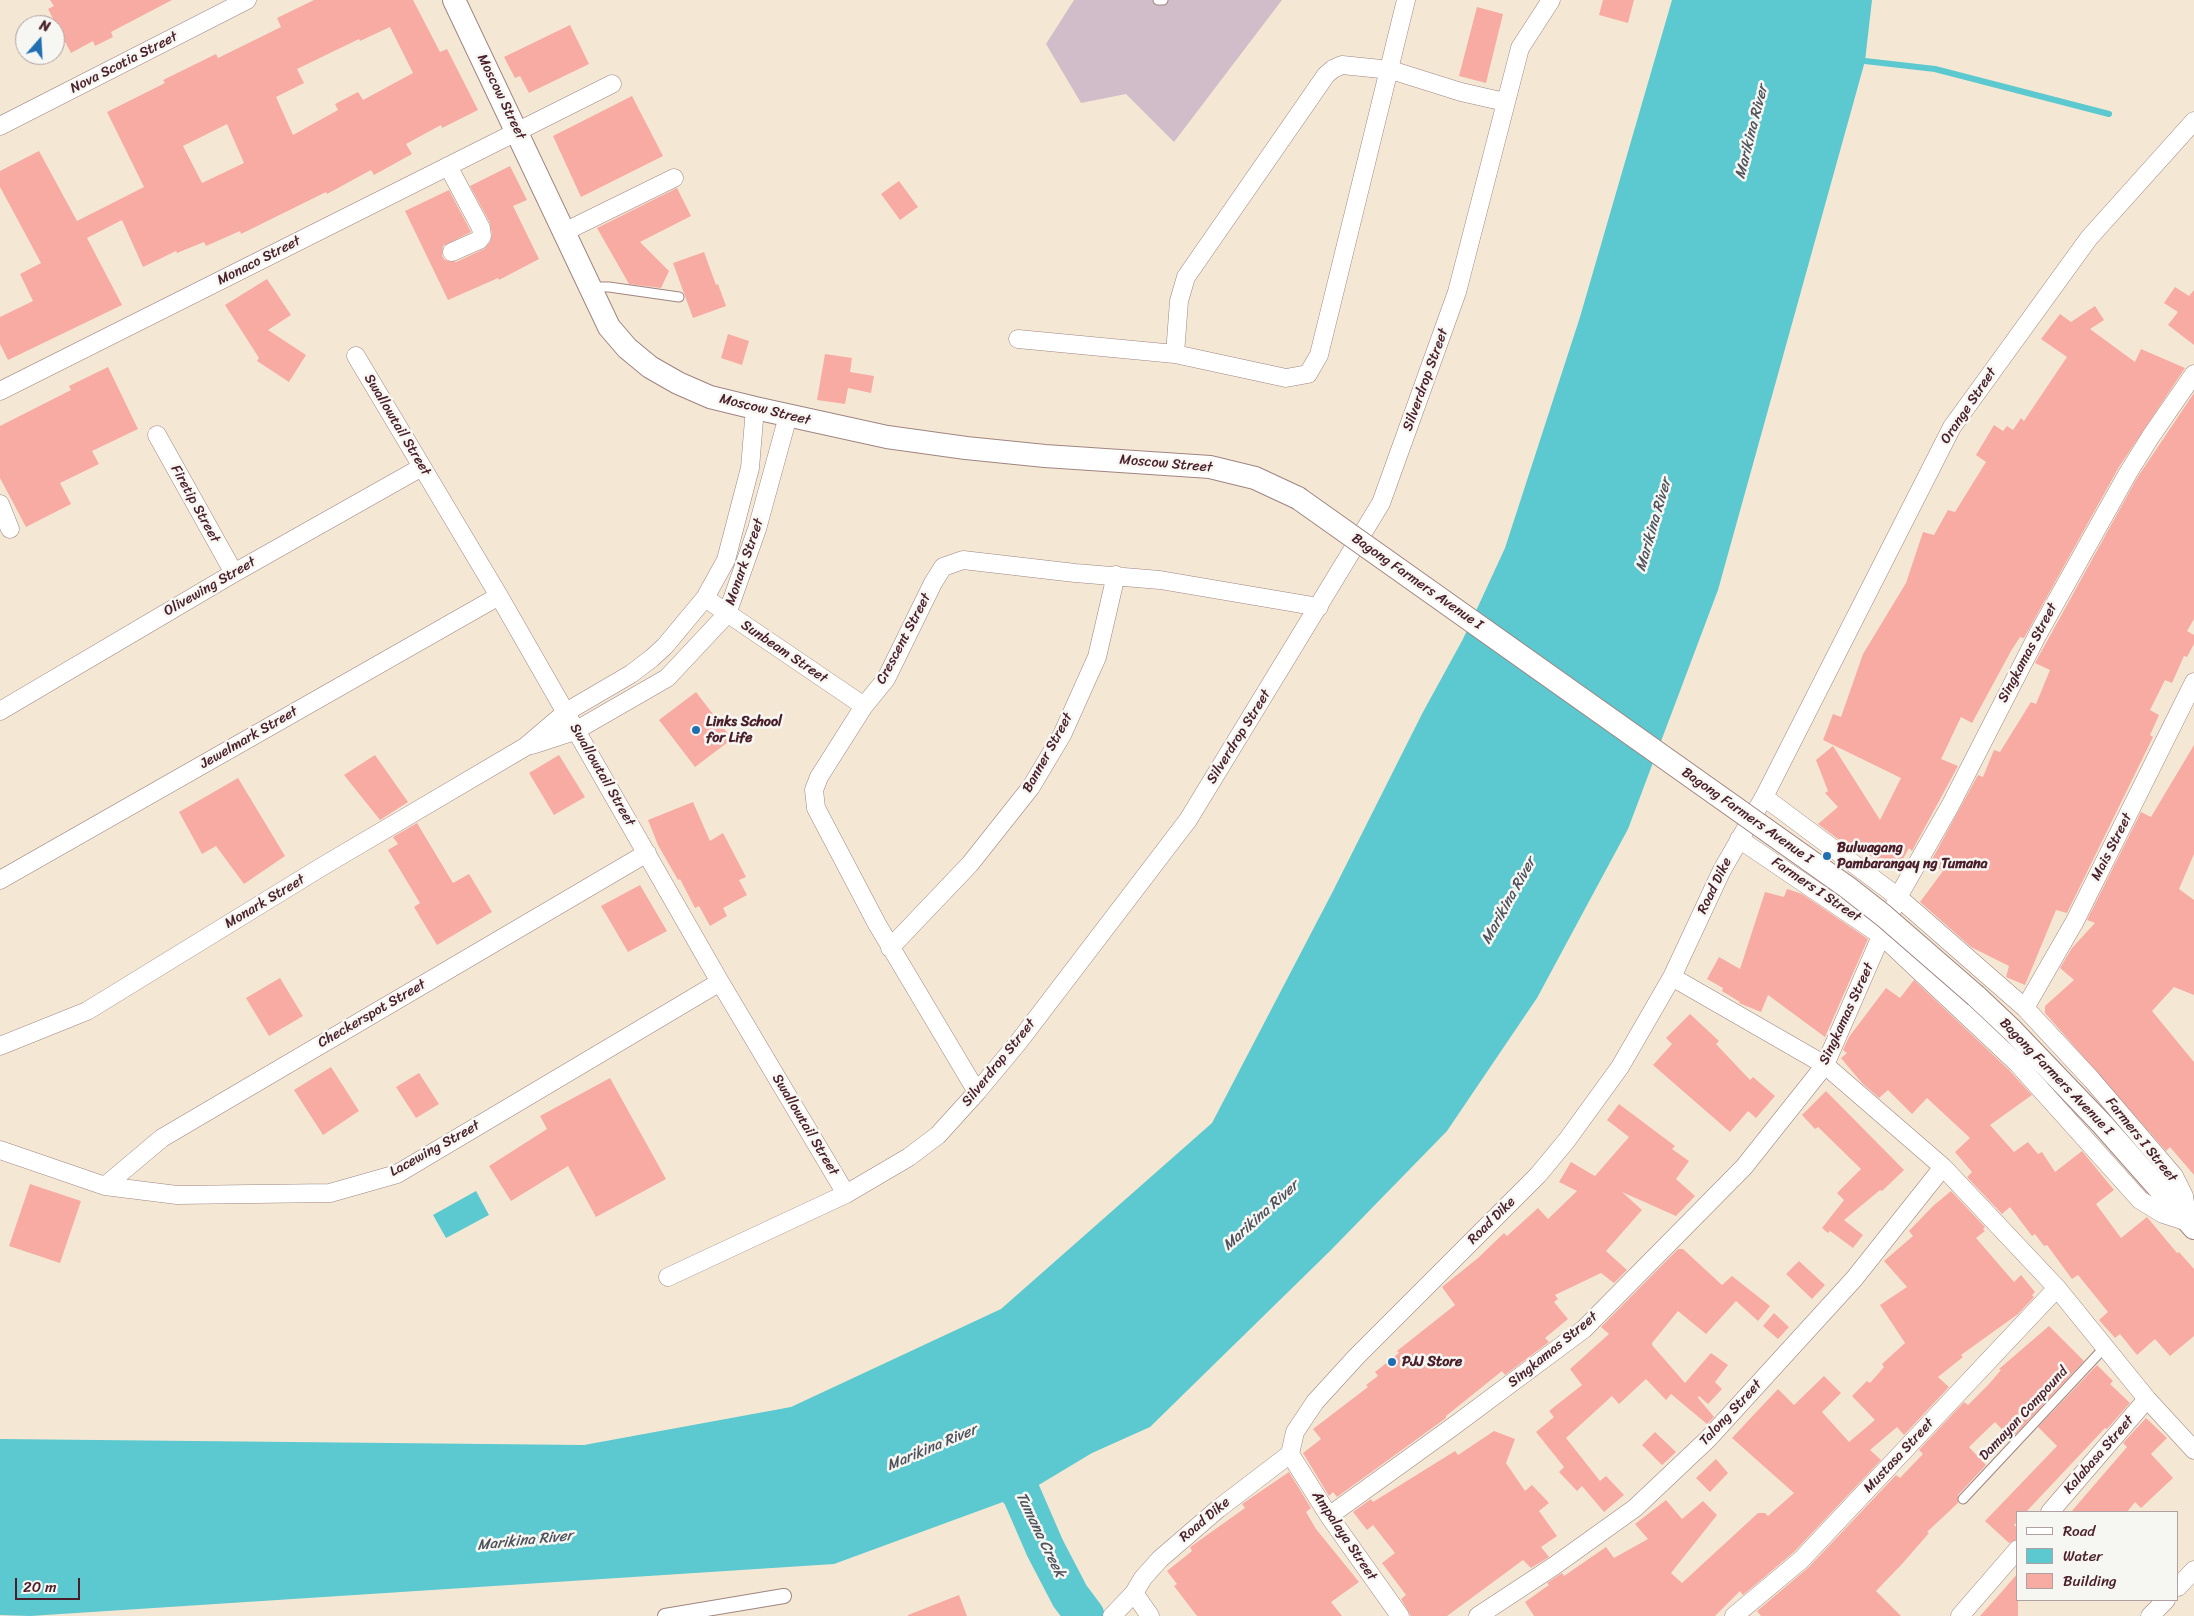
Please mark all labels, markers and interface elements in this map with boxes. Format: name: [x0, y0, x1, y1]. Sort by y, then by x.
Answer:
text: N: [36, 13, 53, 40]
north arrow: [15, 15, 65, 65]
street label: Nova Scotia Street: [68, 29, 180, 97]
street label: Moscow Street: [473, 51, 529, 143]
water label: Marikina River: [1732, 83, 1772, 181]
street label: Monaco Street: [214, 233, 304, 289]
street label: Silverdrop Street: [1400, 326, 1452, 434]
street label: Orange Street: [1937, 365, 2001, 447]
street label: Swallowtail Street: [360, 371, 434, 479]
street label: Moscow Street: [718, 391, 812, 429]
street label: Moscow Street: [1119, 452, 1213, 476]
street label: Firetip Street: [167, 462, 223, 546]
water label: Marikina River: [1632, 476, 1676, 574]
street label: Monark Street: [722, 516, 768, 608]
street label: Bagong Farmers Avenue I: [1348, 530, 1486, 634]
street label: Olivewing Street: [161, 554, 259, 620]
street label: Crescent Street: [873, 591, 935, 687]
street label: Singkamas Street: [1995, 600, 2061, 706]
street label: Sunbeam Street: [738, 617, 830, 687]
street label: Silverdrop Street: [1203, 687, 1275, 787]
street label: Jewelmark Street: [197, 703, 301, 773]
street label: Banner Street: [1019, 710, 1077, 796]
place label: Links School for Life: [706, 714, 782, 746]
street label: Swallowtail Street: [566, 721, 638, 829]
marker: Links School for Life: [690, 724, 702, 736]
street label: Bagong Farmers Avenue I: [1678, 764, 1816, 868]
street label: Mais Street: [2088, 811, 2136, 883]
place label: Bulwagang Pambarangay ng Tumana: [1837, 840, 1988, 872]
marker: Bulwagang Pambarangay ng Tumana: [1821, 850, 1833, 862]
street label: Farmers I Street: [1768, 854, 1864, 926]
water label: Marikina River: [1478, 855, 1540, 947]
street label: Road Dike: [1694, 855, 1736, 917]
street label: Monark Street: [222, 871, 308, 933]
street label: Singkamas Street: [1816, 960, 1878, 1068]
street label: Checkerspot Street: [315, 976, 429, 1052]
street label: Bagong Farmers Avenue I: [1996, 1015, 2116, 1139]
street label: Silverdrop Street: [959, 1016, 1039, 1110]
street label: Swallowtail Street: [768, 1071, 842, 1179]
street label: Farmers I Street: [2102, 1094, 2180, 1186]
street label: Lacewing Street: [387, 1117, 483, 1181]
water label: Marikina River: [1219, 1177, 1303, 1255]
street label: Road Dike: [1465, 1194, 1519, 1248]
street label: Singkamas Street: [1505, 1309, 1601, 1391]
place label: PJJ Store: [1402, 1354, 1462, 1370]
marker: PJJ Store: [1386, 1356, 1398, 1368]
street label: Damayan Compound: [1976, 1364, 2072, 1464]
street label: Talong Street: [1696, 1377, 1766, 1449]
street label: Kalabasa Street: [2060, 1412, 2138, 1498]
street label: Mustasa Street: [1860, 1415, 1938, 1497]
water label: Marikina River: [884, 1421, 980, 1475]
street label: Ampalaya Street: [1308, 1488, 1380, 1584]
water label: Tumana Creek: [1012, 1489, 1068, 1581]
street label: Road Dike: [1176, 1494, 1234, 1546]
legend: [2016, 1511, 2179, 1601]
text: Road: [2063, 1518, 2095, 1544]
water label: Marikina River: [476, 1527, 574, 1555]
text: Water: [2063, 1543, 2103, 1569]
scale bar: [18, 1568, 82, 1600]
text: Building: [2063, 1568, 2117, 1594]
text: 20 m: [23, 1574, 57, 1600]

